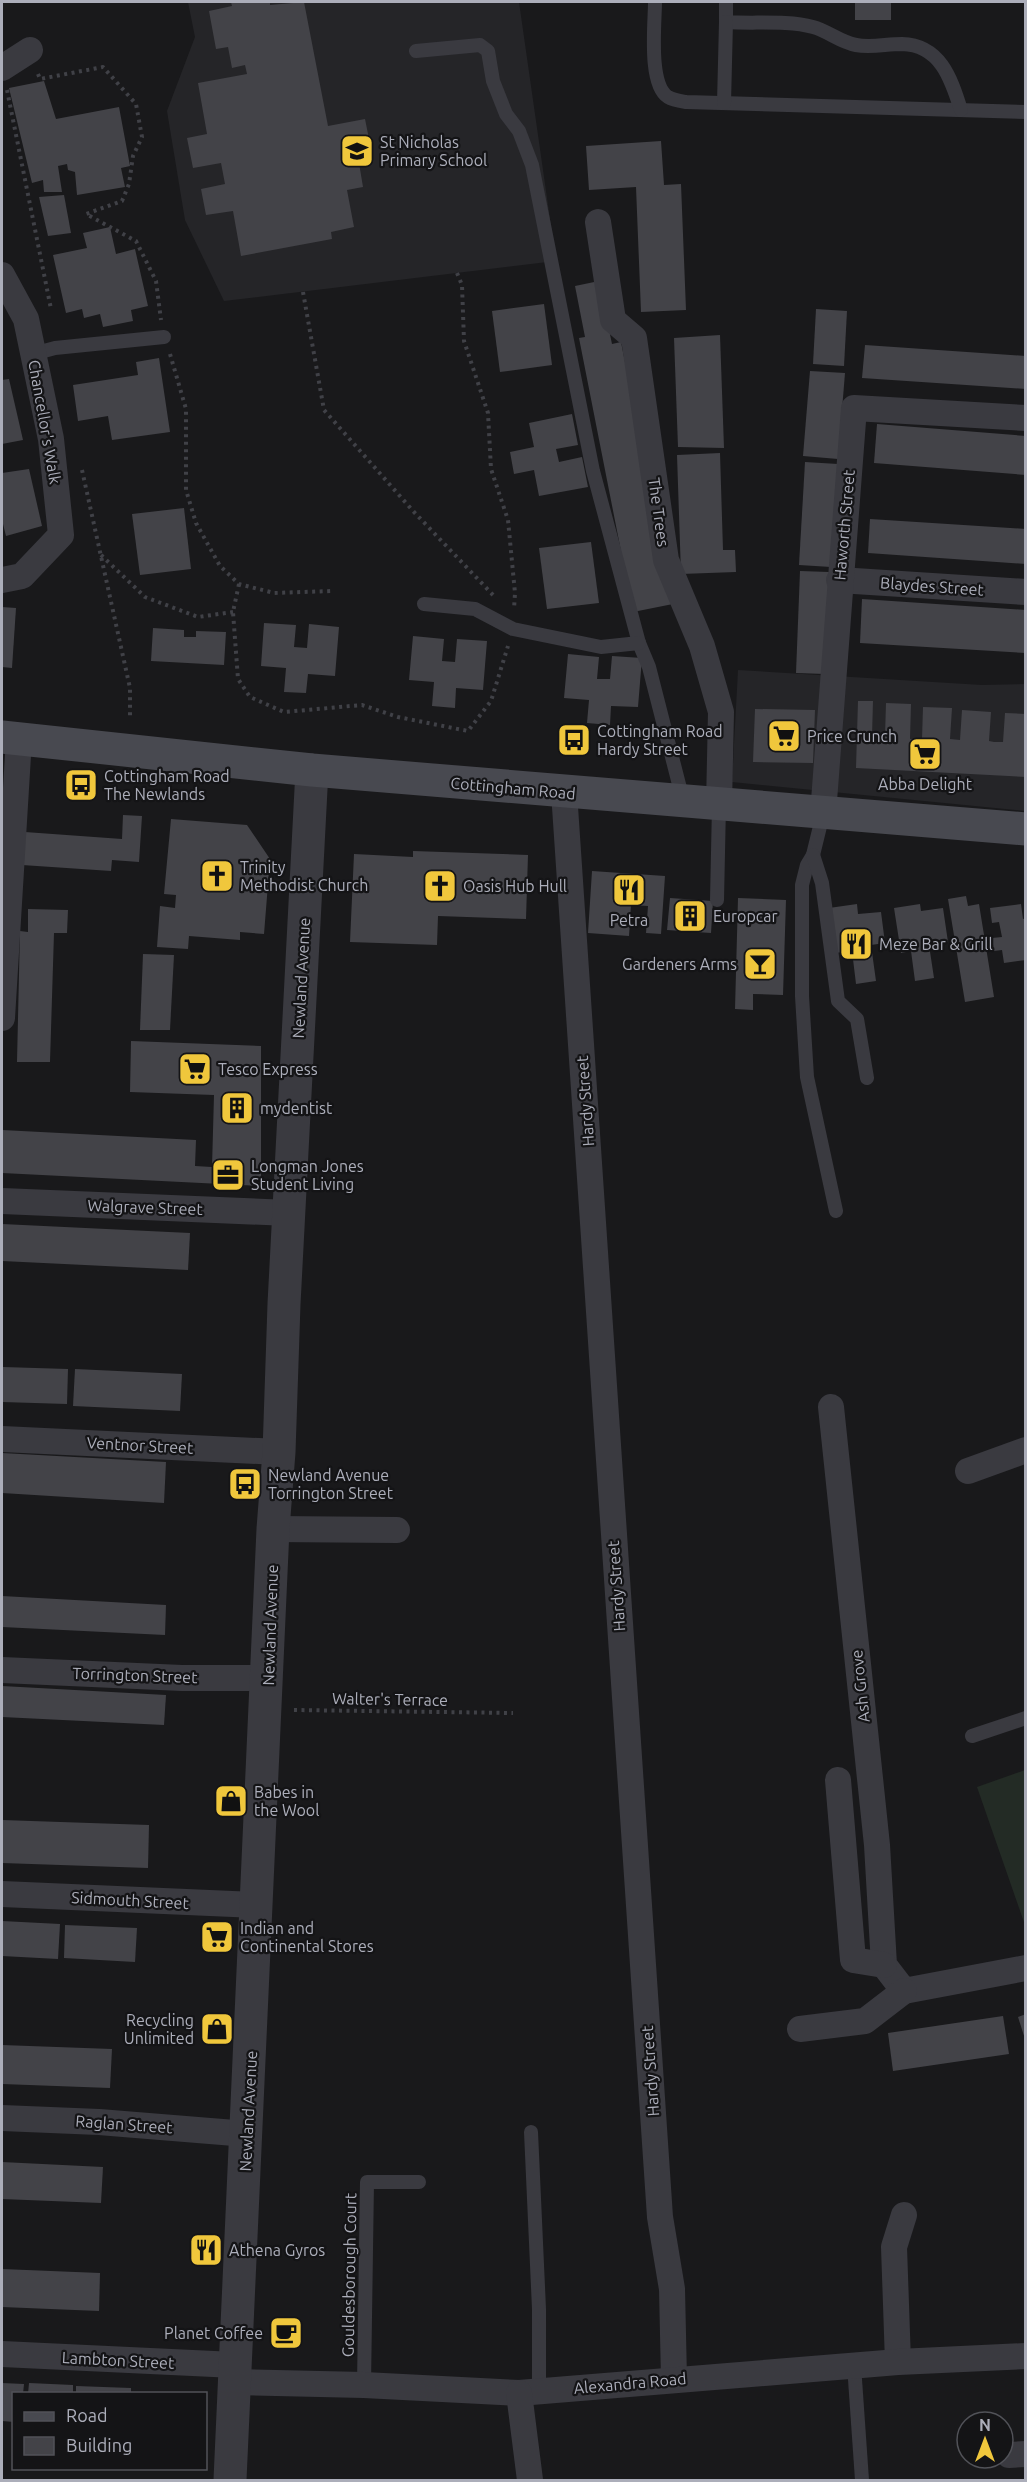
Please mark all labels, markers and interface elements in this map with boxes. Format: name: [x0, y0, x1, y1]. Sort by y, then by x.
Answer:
school or university icon: St Nicholas Primary School: [339, 133, 375, 169]
place label: St Nicholas Primary School: [380, 133, 487, 169]
street label: Chancellor's Walk: [25, 359, 65, 485]
street label: Haworth Street: [830, 468, 858, 581]
street label: The Trees: [645, 476, 673, 548]
street label: Blaydes Street: [880, 573, 985, 599]
supermarket icon: Price Crunch: [766, 718, 802, 754]
bus stop icon: Cottingham Road Hardy Street: [556, 722, 592, 758]
place label: Cottingham Road Hardy Street: [597, 722, 723, 758]
place label: Price Crunch: [807, 727, 897, 745]
supermarket icon: Abba Delight: [907, 736, 943, 772]
bus stop icon: Cottingham Road The Newlands: [63, 767, 99, 803]
place label: Cottingham Road The Newlands: [104, 767, 230, 803]
street label: Cottingham Road: [450, 774, 576, 802]
place label: Abba Delight: [878, 775, 973, 793]
church icon: Trinity Methodist Church: [199, 858, 235, 894]
place label: Trinity Methodist Church: [240, 858, 368, 894]
church icon: Oasis Hub Hull: [422, 868, 458, 904]
restaurant icon: Petra: [611, 872, 647, 908]
place label: Oasis Hub Hull: [463, 877, 567, 895]
building icon: Europcar: [672, 898, 708, 934]
place label: Europcar: [713, 907, 777, 925]
place label: Petra: [610, 911, 648, 929]
street label: Newland Avenue: [289, 917, 313, 1039]
restaurant icon: Meze Bar & Grill: [838, 926, 874, 962]
place label: Meze Bar & Grill: [879, 935, 993, 953]
bar icon: Gardeners Arms: [742, 946, 778, 982]
place label: Gardeners Arms: [622, 955, 737, 973]
supermarket icon: Tesco Express: [177, 1051, 213, 1087]
street label: Hardy Street: [573, 1054, 597, 1147]
place label: Tesco Express: [218, 1060, 318, 1078]
building icon: mydentist: [219, 1090, 255, 1126]
place label: mydentist: [260, 1099, 333, 1117]
office icon: Longman Jones Student Living: [210, 1157, 246, 1193]
place label: Longman Jones Student Living: [251, 1157, 364, 1193]
street label: Walgrave Street: [87, 1196, 204, 1218]
street label: Ventnor Street: [86, 1433, 194, 1457]
bus stop icon: Newland Avenue Torrington Street: [227, 1466, 263, 1502]
place label: Newland Avenue Torrington Street: [268, 1466, 394, 1502]
street label: Hardy Street: [604, 1539, 628, 1632]
street label: Newland Avenue: [259, 1564, 281, 1686]
street label: Ash Grove: [847, 1649, 873, 1723]
street label: Torrington Street: [72, 1664, 198, 1686]
street label: Walter's Terrace: [332, 1689, 448, 1709]
shop icon: Babes in the Wool: [213, 1783, 249, 1819]
place label: Babes in the Wool: [254, 1783, 319, 1819]
street label: Sidmouth Street: [71, 1888, 190, 1912]
supermarket icon: Indian and Continental Stores: [199, 1919, 235, 1955]
place label: Indian and Continental Stores: [240, 1919, 374, 1955]
place label: Recycling Unlimited: [124, 2011, 194, 2047]
shop icon: Recycling Unlimited: [199, 2011, 235, 2047]
street label: Hardy Street: [638, 2024, 662, 2117]
street label: Newland Avenue: [236, 2050, 260, 2172]
street label: Raglan Street: [75, 2112, 174, 2136]
street label: Gouldesborough Court: [339, 2192, 359, 2357]
restaurant icon: Athena Gyros: [188, 2232, 224, 2268]
place label: Athena Gyros: [229, 2241, 325, 2259]
cafe icon: Planet Coffee: [268, 2315, 304, 2351]
place label: Planet Coffee: [164, 2324, 263, 2342]
street label: Lambton Street: [61, 2348, 175, 2372]
street label: Alexandra Road: [573, 2369, 687, 2397]
legend: [12, 2392, 207, 2470]
text: Road: [66, 2405, 108, 2425]
north arrow: [955, 2410, 1015, 2470]
text: N: [979, 2416, 991, 2434]
text: Building: [66, 2435, 132, 2455]

